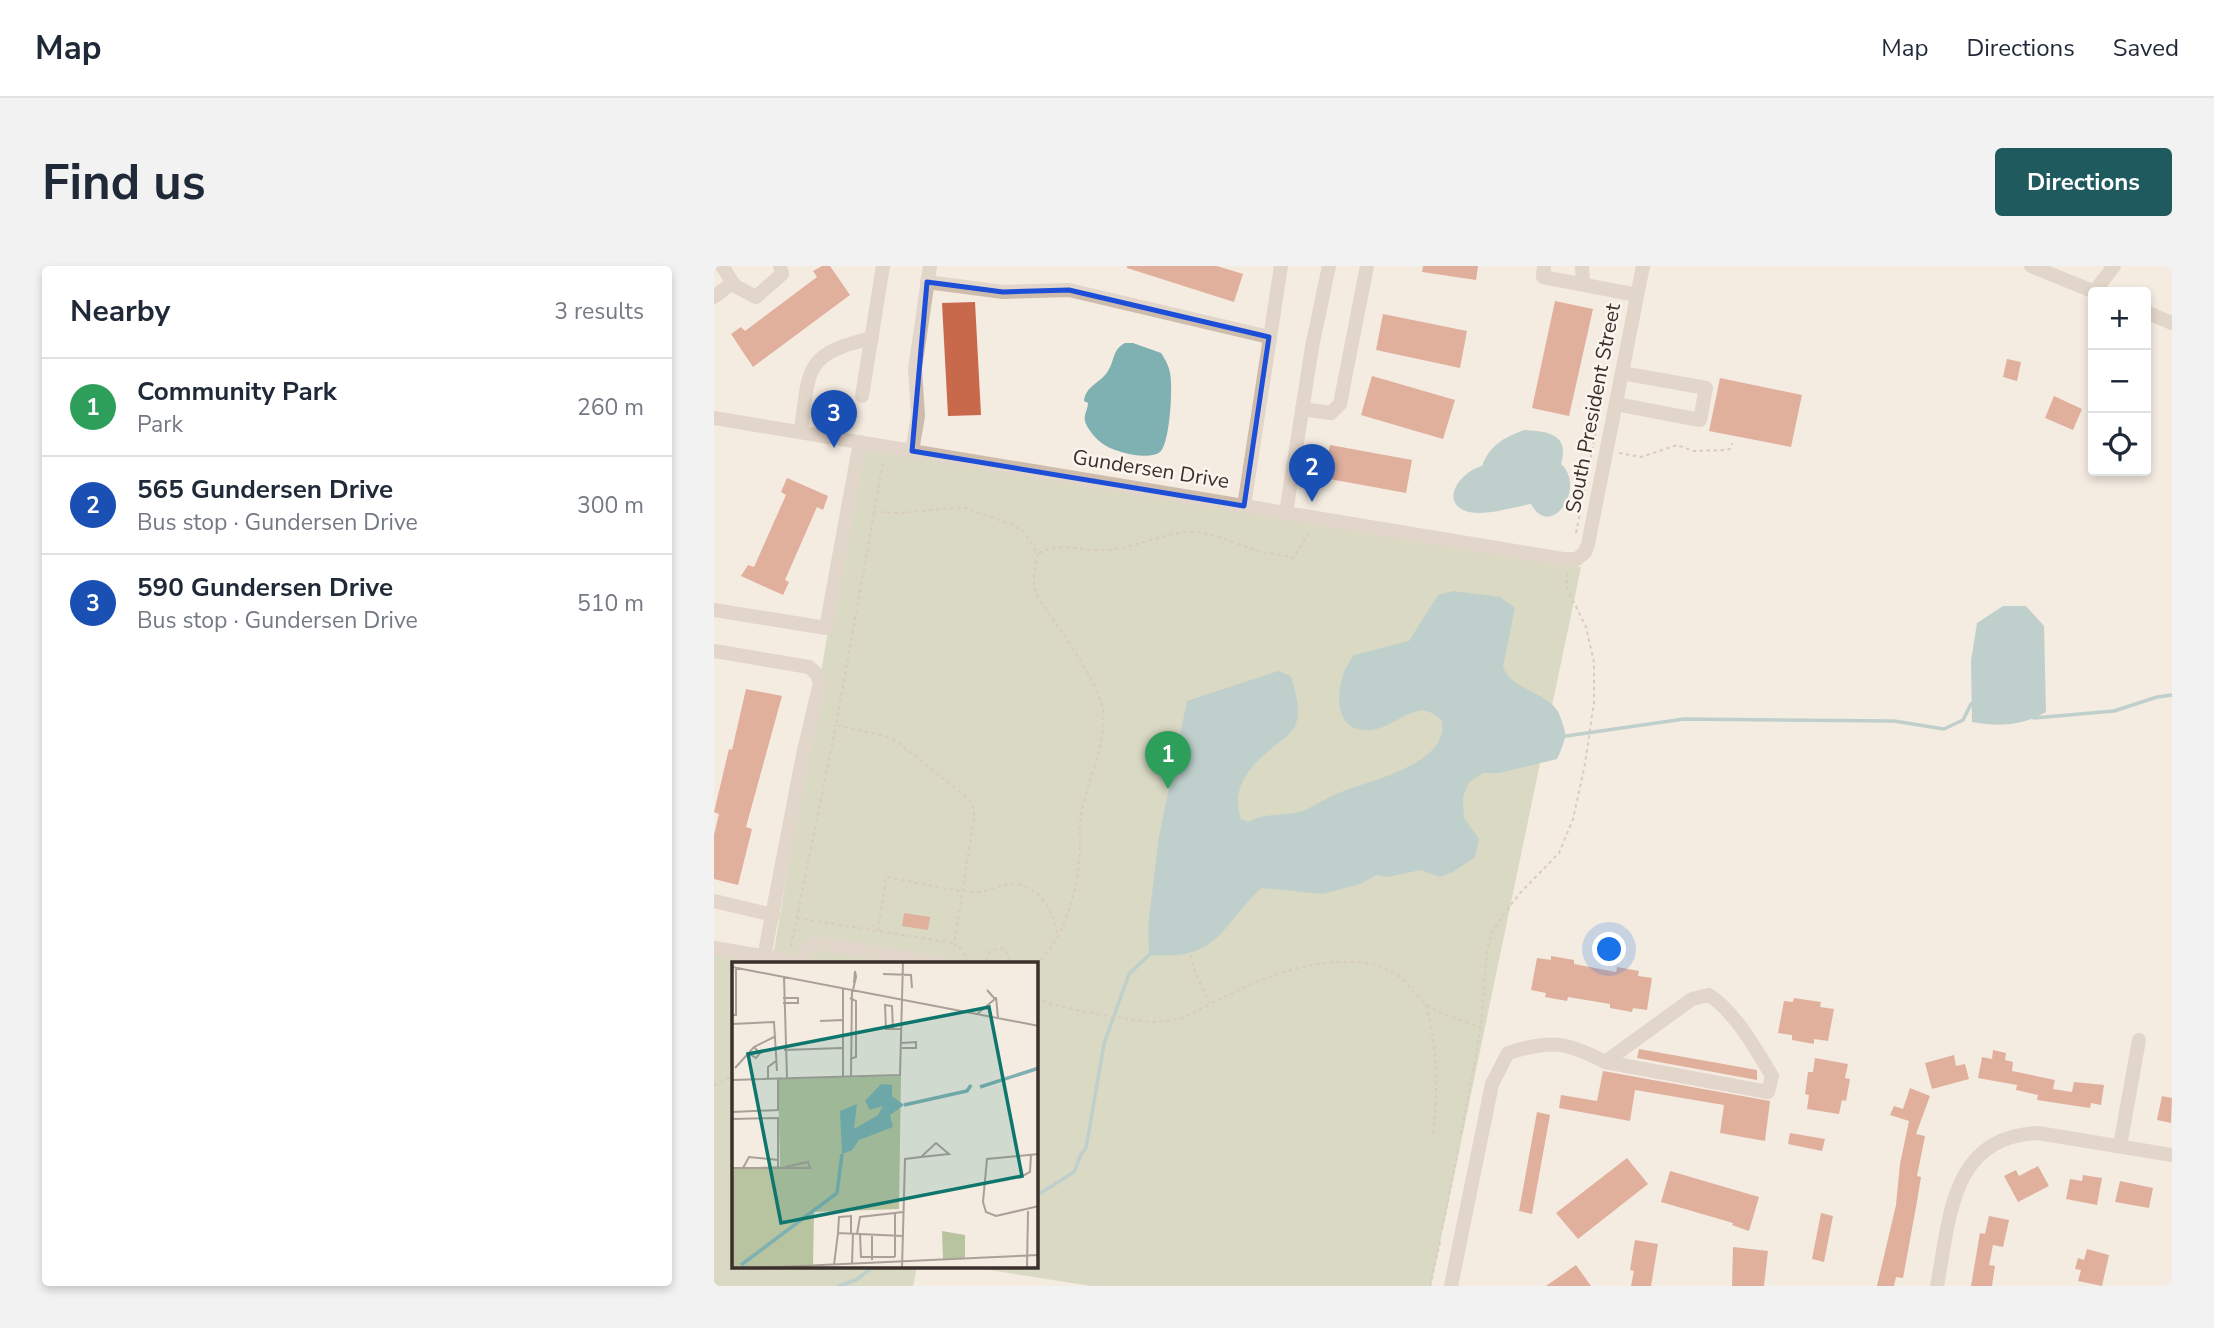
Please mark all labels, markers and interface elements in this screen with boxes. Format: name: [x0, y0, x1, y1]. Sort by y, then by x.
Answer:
text: Map: [35, 26, 102, 71]
text: Map: [1881, 32, 1928, 64]
text: Directions: [1966, 32, 2075, 64]
text: Saved: [2113, 32, 2179, 64]
button: Directions: [1995, 148, 2172, 216]
text: Find us: [42, 149, 206, 216]
map controls: [2088, 287, 2151, 476]
button: +: [2088, 287, 2151, 350]
text: Nearby: [70, 291, 170, 332]
text: 3 results: [554, 296, 644, 327]
street label: South President Street: [1559, 300, 1627, 515]
button: −: [2088, 350, 2151, 413]
text: Community Park: [137, 374, 337, 409]
pin: 3: [811, 390, 857, 448]
text: 1: [86, 392, 100, 423]
text: 260 m: [577, 392, 644, 423]
text: Park: [137, 409, 183, 440]
button: locate: [2088, 413, 2151, 476]
street label: Gundersen Drive: [1071, 443, 1231, 495]
pin: 2: [1289, 444, 1335, 502]
text: 565 Gundersen Drive: [137, 472, 393, 507]
text: 2: [86, 490, 100, 521]
text: 300 m: [577, 490, 644, 521]
text: Bus stop · Gundersen Drive: [137, 507, 418, 538]
text: 590 Gundersen Drive: [137, 570, 393, 605]
text: 3: [86, 588, 100, 619]
text: 510 m: [577, 588, 644, 619]
text: Bus stop · Gundersen Drive: [137, 605, 418, 636]
pin: 1: [1145, 731, 1191, 789]
your location: [1592, 932, 1626, 966]
inset map: [732, 962, 1038, 1268]

